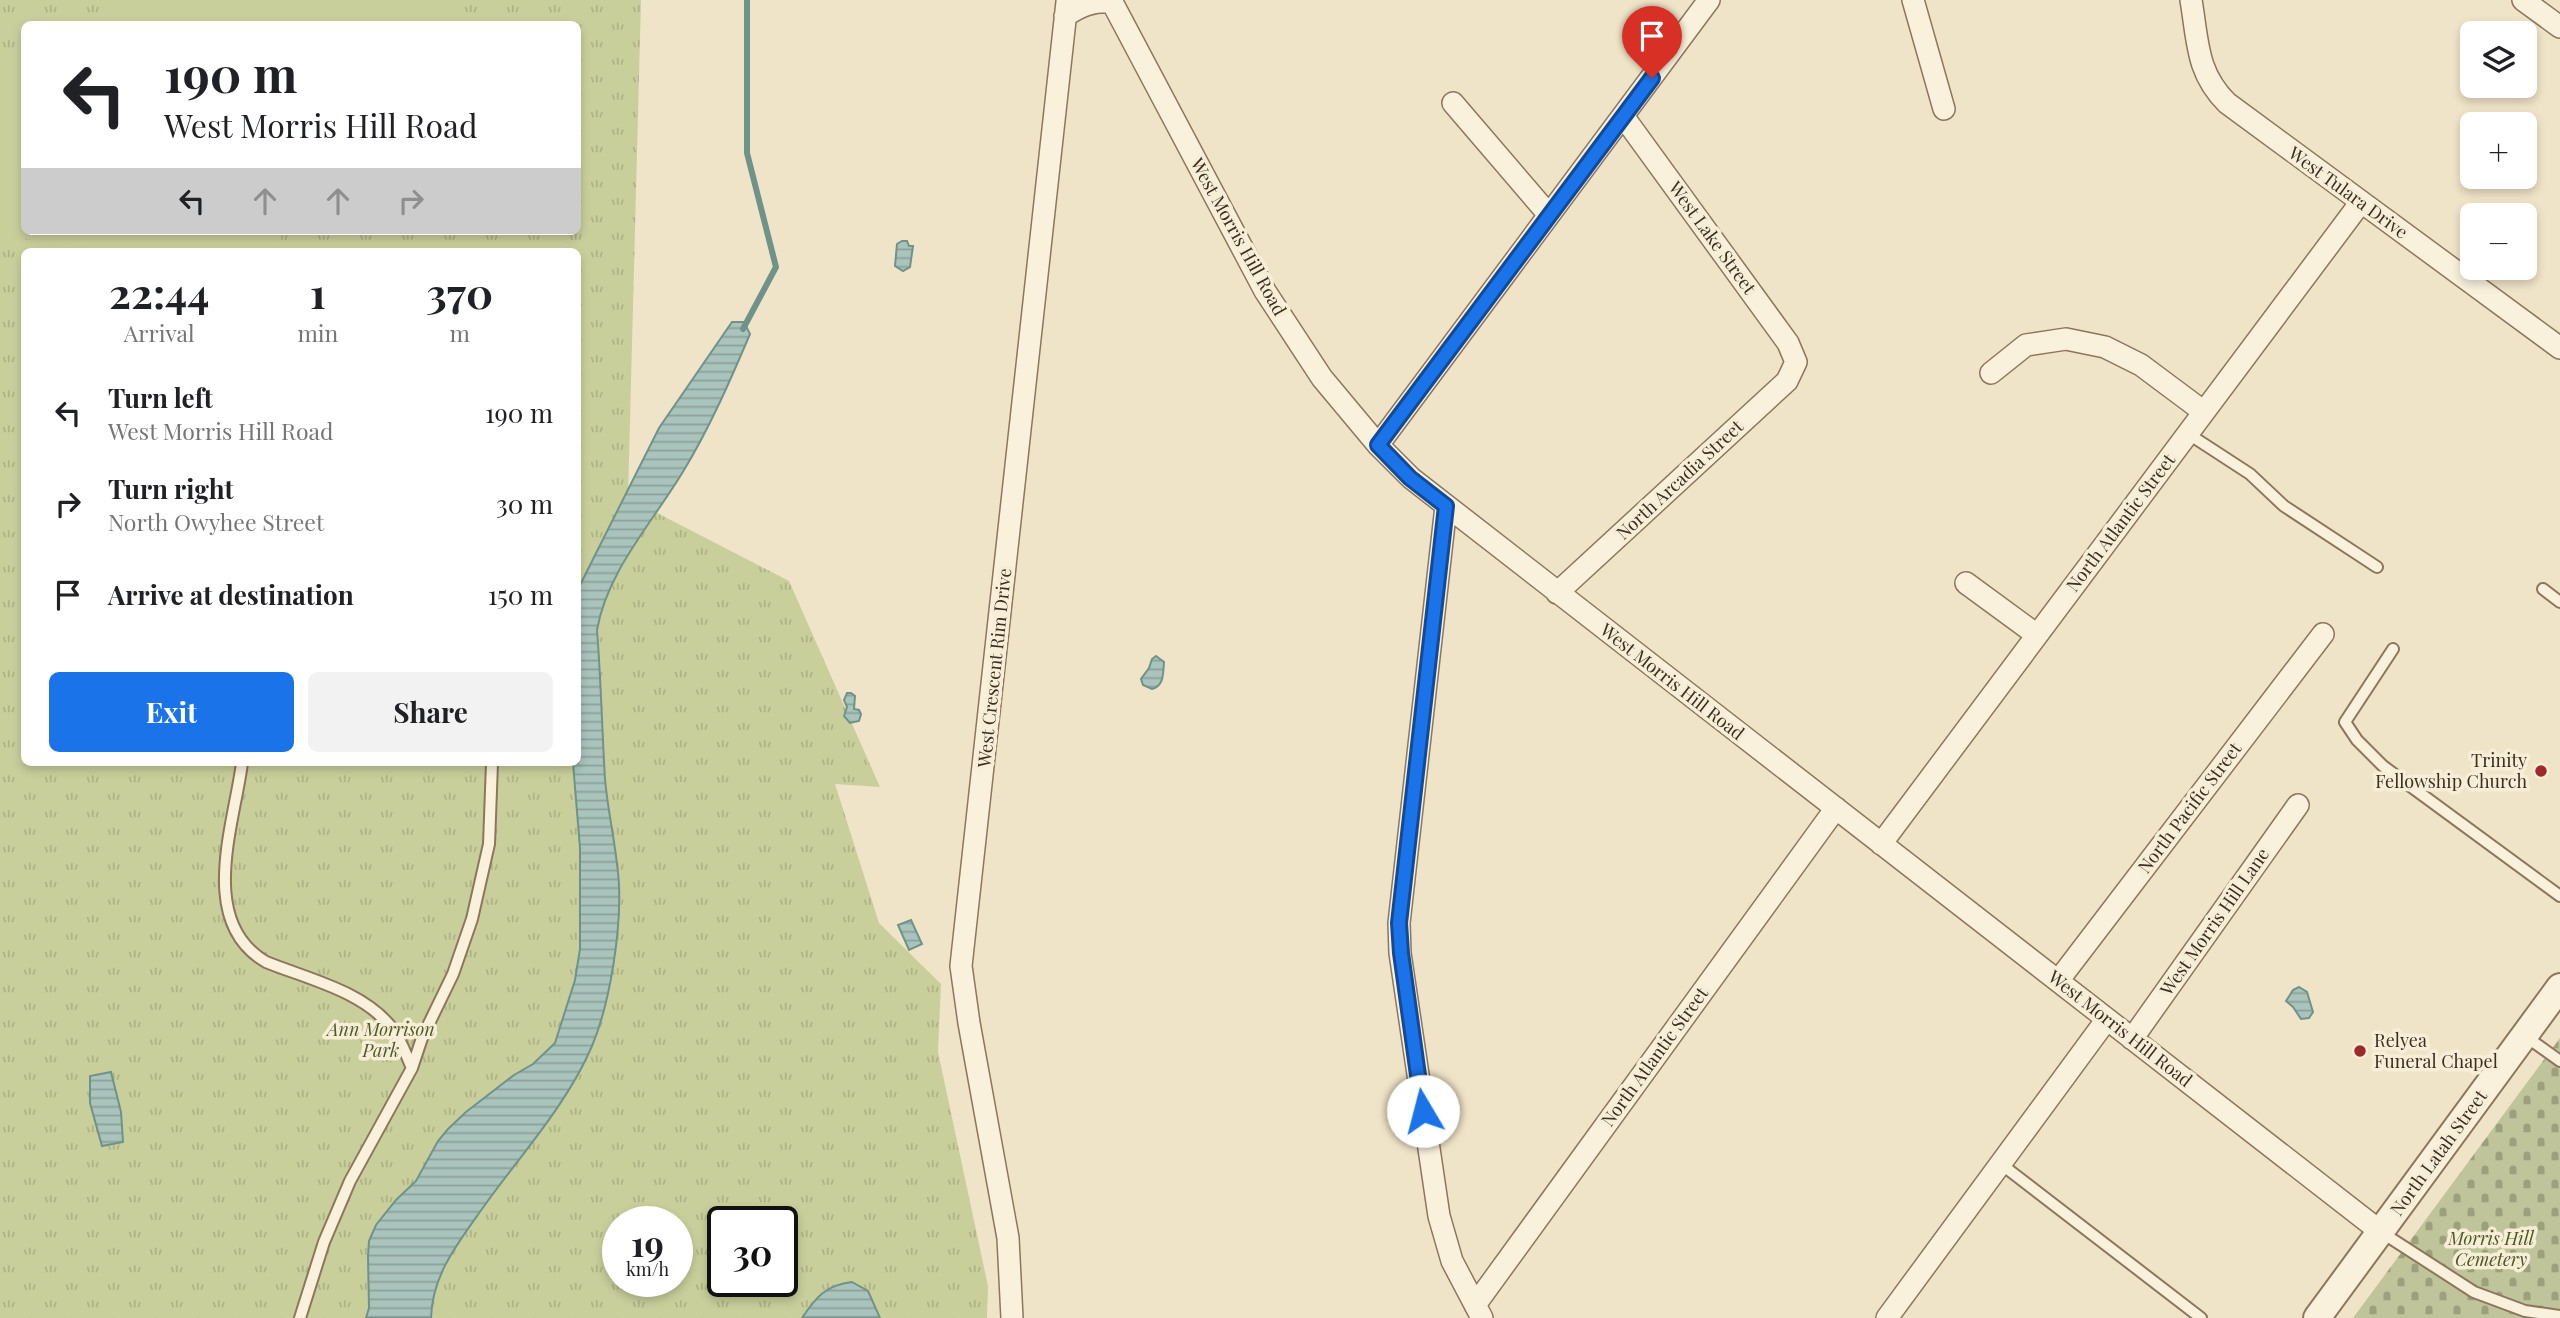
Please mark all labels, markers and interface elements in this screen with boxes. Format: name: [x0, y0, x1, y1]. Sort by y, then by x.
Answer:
pin: [1622, 6, 1682, 78]
icon: arrive: [1633, 17, 1671, 55]
map controls: [2460, 21, 2537, 280]
button: layers: [2460, 21, 2537, 98]
text: 190 m: [164, 40, 297, 105]
icon: left: [49, 49, 140, 140]
text: West Morris Hill Road: [164, 103, 478, 146]
button: +: [2460, 112, 2537, 189]
street label: West Tulara Drive: [2283, 140, 2413, 244]
street label: West Morris Hill Road: [1185, 153, 1292, 320]
street label: West Lake Street: [1663, 175, 1762, 299]
icon: left: [173, 182, 211, 220]
icon: ahead: [246, 182, 284, 220]
icon: ahead: [319, 182, 357, 220]
icon: right: [392, 182, 430, 220]
button: −: [2460, 203, 2537, 280]
text: 22:44: [109, 264, 209, 320]
text: 1: [310, 264, 326, 320]
text: 370: [426, 264, 493, 320]
text: Arrival: [124, 317, 195, 348]
text: min: [297, 317, 338, 348]
text: m: [449, 317, 470, 348]
text: Turn left: [108, 380, 213, 415]
icon: left: [49, 394, 87, 432]
text: 190 m: [485, 395, 553, 430]
street label: North Arcadia Street: [1611, 414, 1748, 544]
text: West Morris Hill Road: [108, 415, 333, 446]
street label: North Atlantic Street: [2060, 448, 2180, 596]
text: Turn right: [108, 471, 234, 506]
icon: right: [49, 485, 87, 523]
text: 30 m: [496, 486, 553, 521]
text: North Owyhee Street: [108, 506, 324, 537]
street label: West Crescent Rim Drive: [971, 567, 1016, 770]
icon: arrive: [49, 576, 87, 614]
text: Arrive at destination: [108, 577, 354, 612]
text: 150 m: [488, 577, 553, 612]
street label: West Morris Hill Road: [1595, 617, 1750, 745]
button: Exit: [49, 672, 294, 752]
button: Share: [308, 672, 553, 752]
street label: North Pacific Street: [2132, 737, 2247, 878]
place label: Trinity Fellowship Church: [2375, 748, 2527, 793]
marker: Trinity Fellowship Church: [2533, 763, 2549, 779]
street label: West Morris Hill Lane: [2154, 843, 2274, 1001]
street label: West Morris Hill Road: [2043, 964, 2198, 1092]
street label: North Atlantic Street: [1595, 981, 1713, 1131]
park label: Ann Morrison Park: [325, 1017, 435, 1062]
place label: Relyea Funeral Chapel: [2374, 1028, 2498, 1073]
marker: Relyea Funeral Chapel: [2352, 1043, 2368, 1059]
position arrow: [1386, 1074, 1460, 1148]
street label: North Latah Street: [2384, 1084, 2492, 1220]
speed limit sign: 30: [707, 1206, 798, 1297]
text: 19: [631, 1219, 664, 1266]
park label: Morris Hill Cemetery: [2447, 1226, 2535, 1271]
text: km/h: [626, 1257, 669, 1281]

